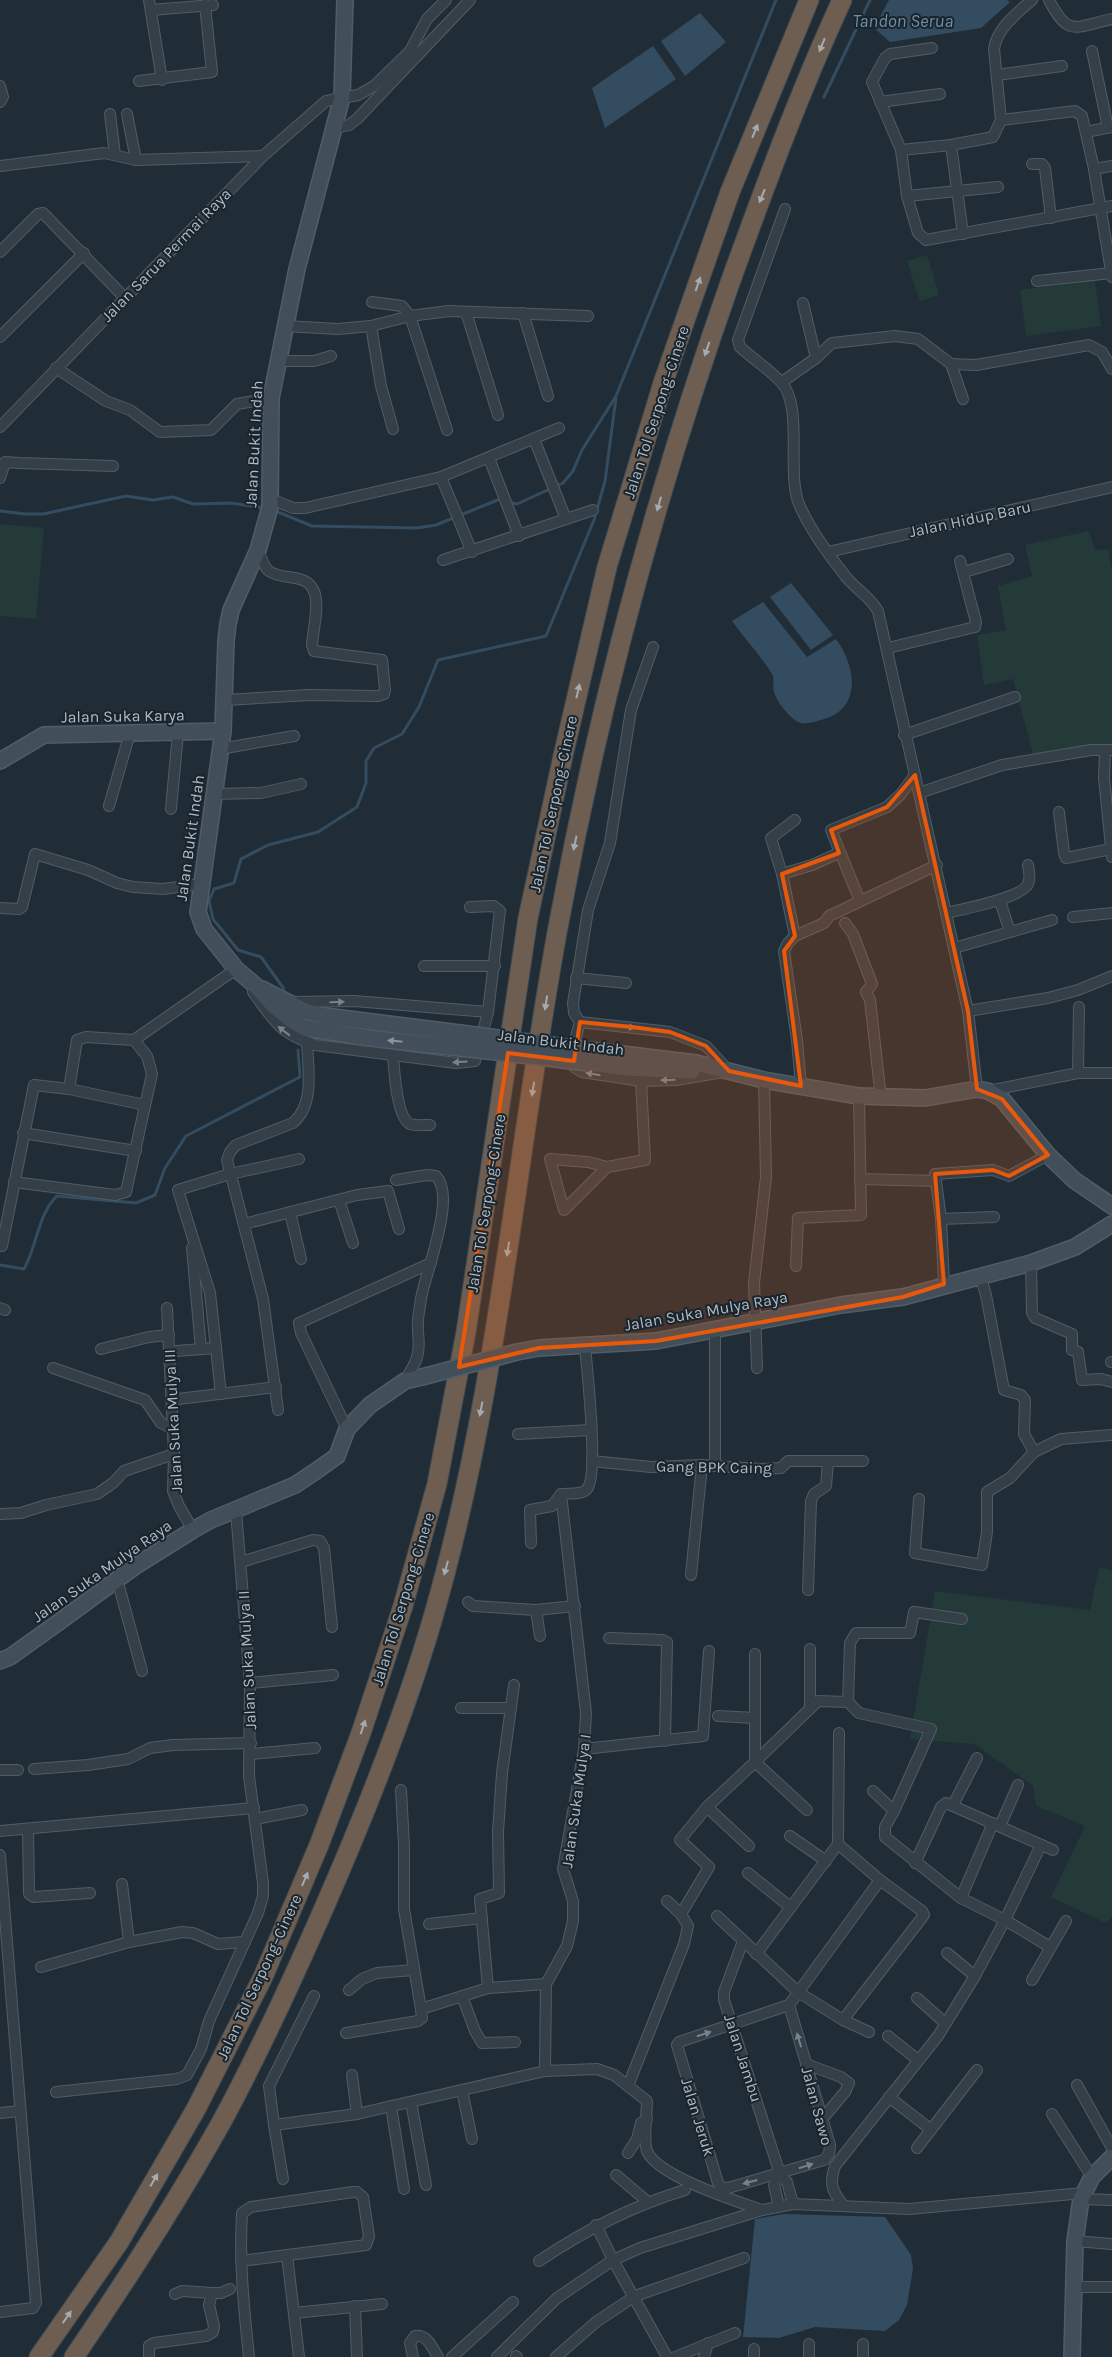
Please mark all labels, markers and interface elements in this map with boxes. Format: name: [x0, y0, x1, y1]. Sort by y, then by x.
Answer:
water label: Tandon Serua: [853, 10, 953, 32]
one-way arrow: [818, 38, 826, 52]
one-way arrow: [751, 123, 759, 138]
street label: Jalan Sarua Permai Raya: [97, 184, 235, 326]
one-way arrow: [758, 188, 765, 203]
one-way arrow: [695, 276, 702, 291]
street label: Jalan Tol Serpong–Cinere: [619, 323, 693, 501]
one-way arrow: [703, 341, 710, 356]
street label: Jalan Bukit Indah: [241, 380, 267, 508]
one-way arrow: [655, 496, 663, 511]
street label: Jalan Hidup Baru: [907, 497, 1033, 541]
one-way arrow: [574, 683, 582, 698]
street label: Jalan Suka Karya: [61, 705, 185, 727]
street label: Jalan Tol Serpong–Cinere: [525, 714, 581, 894]
street label: Jalan Bukit Indah: [172, 774, 208, 902]
one-way arrow: [571, 835, 579, 850]
one-way arrow: [542, 995, 550, 1011]
one-way arrow: [329, 997, 345, 1005]
one-way arrow: [621, 1023, 637, 1031]
street label: Jalan Bukit Indah: [497, 1025, 625, 1059]
one-way arrow: [278, 1026, 291, 1036]
one-way arrow: [387, 1037, 403, 1045]
one-way arrow: [451, 1058, 467, 1066]
one-way arrow: [585, 1069, 601, 1077]
one-way arrow: [660, 1077, 676, 1085]
one-way arrow: [528, 1081, 536, 1097]
street label: Jalan Tol Serpong–Cinere: [463, 1112, 509, 1294]
one-way arrow: [504, 1241, 512, 1257]
street label: Jalan Suka Mulya Raya: [623, 1287, 789, 1335]
street label: Jalan Suka Mulya III: [160, 1348, 186, 1494]
one-way arrow: [477, 1402, 485, 1417]
street label: Gang BPK Caing: [656, 1456, 772, 1478]
street label: Jalan Tol Serpong–Cinere: [368, 1510, 438, 1688]
street label: Jalan Suka Mulya Raya: [29, 1516, 175, 1626]
one-way arrow: [442, 1560, 450, 1575]
street label: Jalan Suka Mulya II: [234, 1590, 260, 1730]
one-way arrow: [359, 1719, 367, 1734]
street label: Jalan Suka Mulya I: [557, 1733, 595, 1869]
one-way arrow: [302, 1871, 309, 1886]
street label: Jalan Tol Serpong–Cinere: [212, 1891, 306, 2063]
street label: Jalan Jambu: [720, 2012, 766, 2104]
one-way arrow: [697, 2030, 712, 2038]
one-way arrow: [795, 2032, 803, 2047]
street label: Jalan Sawo: [797, 2065, 837, 2147]
street label: Jalan Jeruk: [677, 2075, 719, 2159]
one-way arrow: [798, 2162, 813, 2169]
one-way arrow: [150, 2174, 159, 2187]
one-way arrow: [743, 2179, 758, 2187]
one-way arrow: [62, 2310, 72, 2324]

